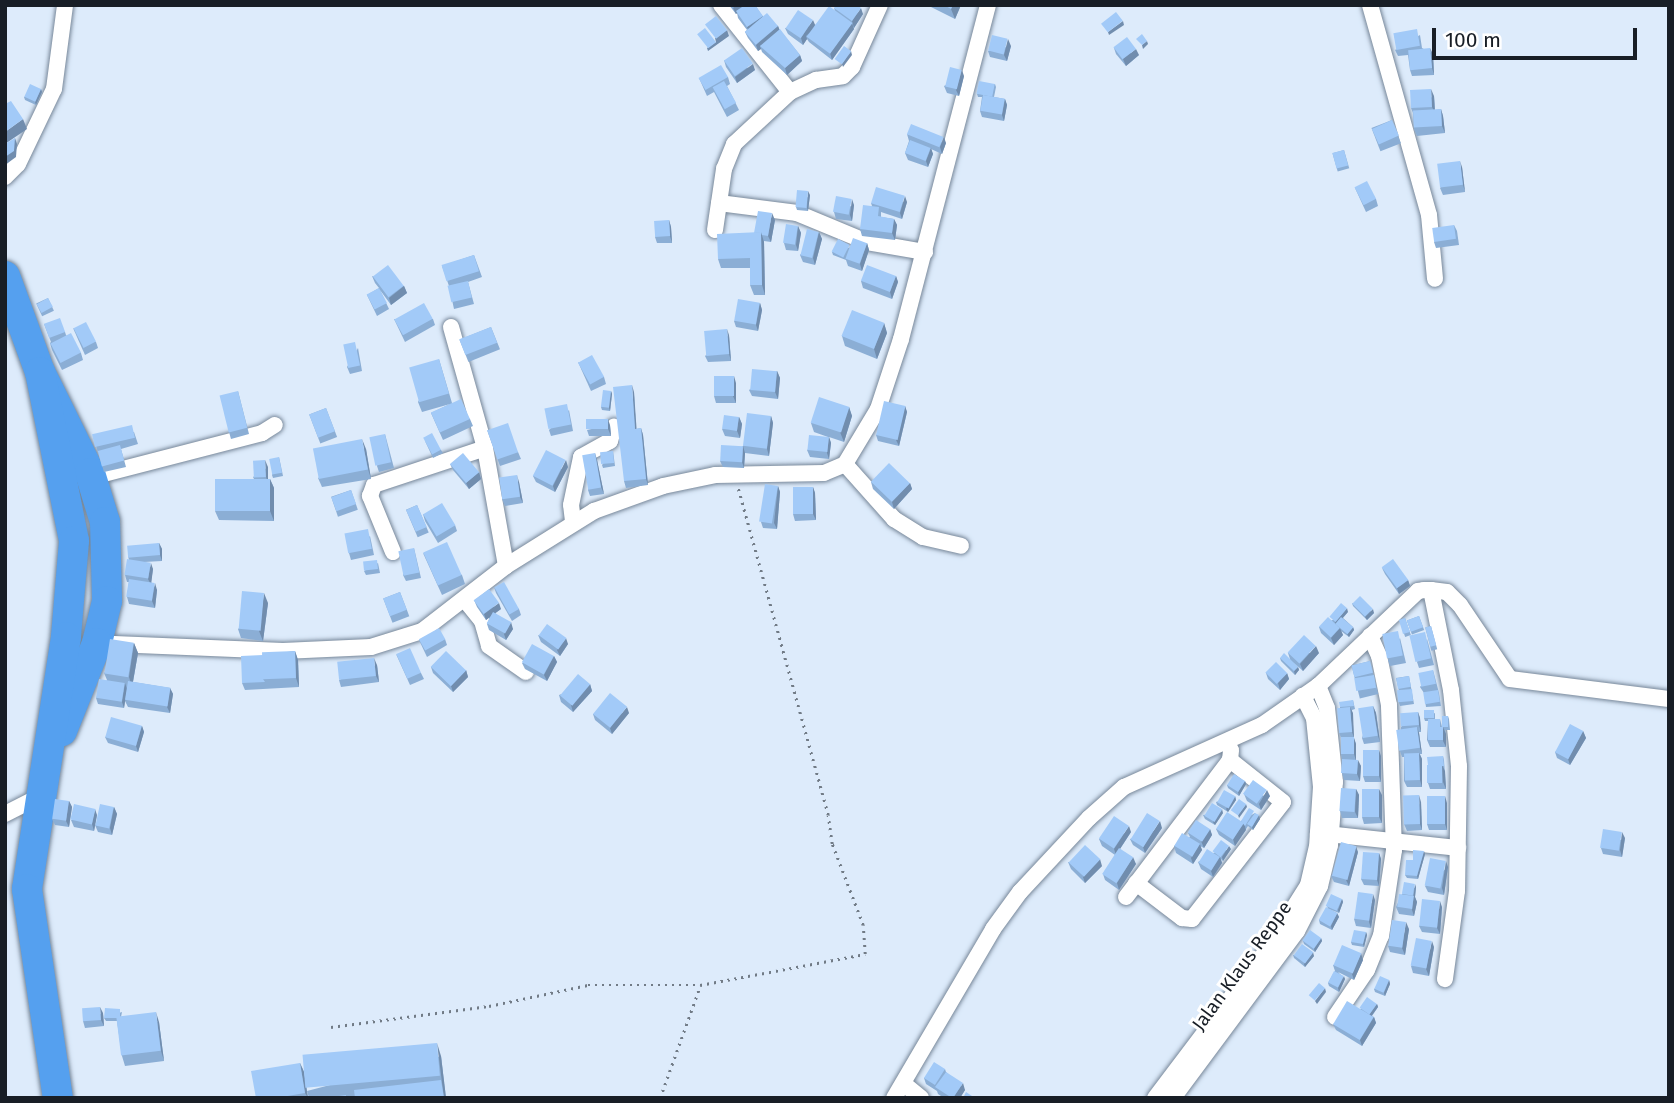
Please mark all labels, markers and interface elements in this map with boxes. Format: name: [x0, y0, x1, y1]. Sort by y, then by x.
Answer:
scale bar: [1436, 14, 1641, 58]
text: 100 m: [1445, 27, 1501, 53]
street label: Jalan Klaus Reppe: [1187, 897, 1297, 1035]

